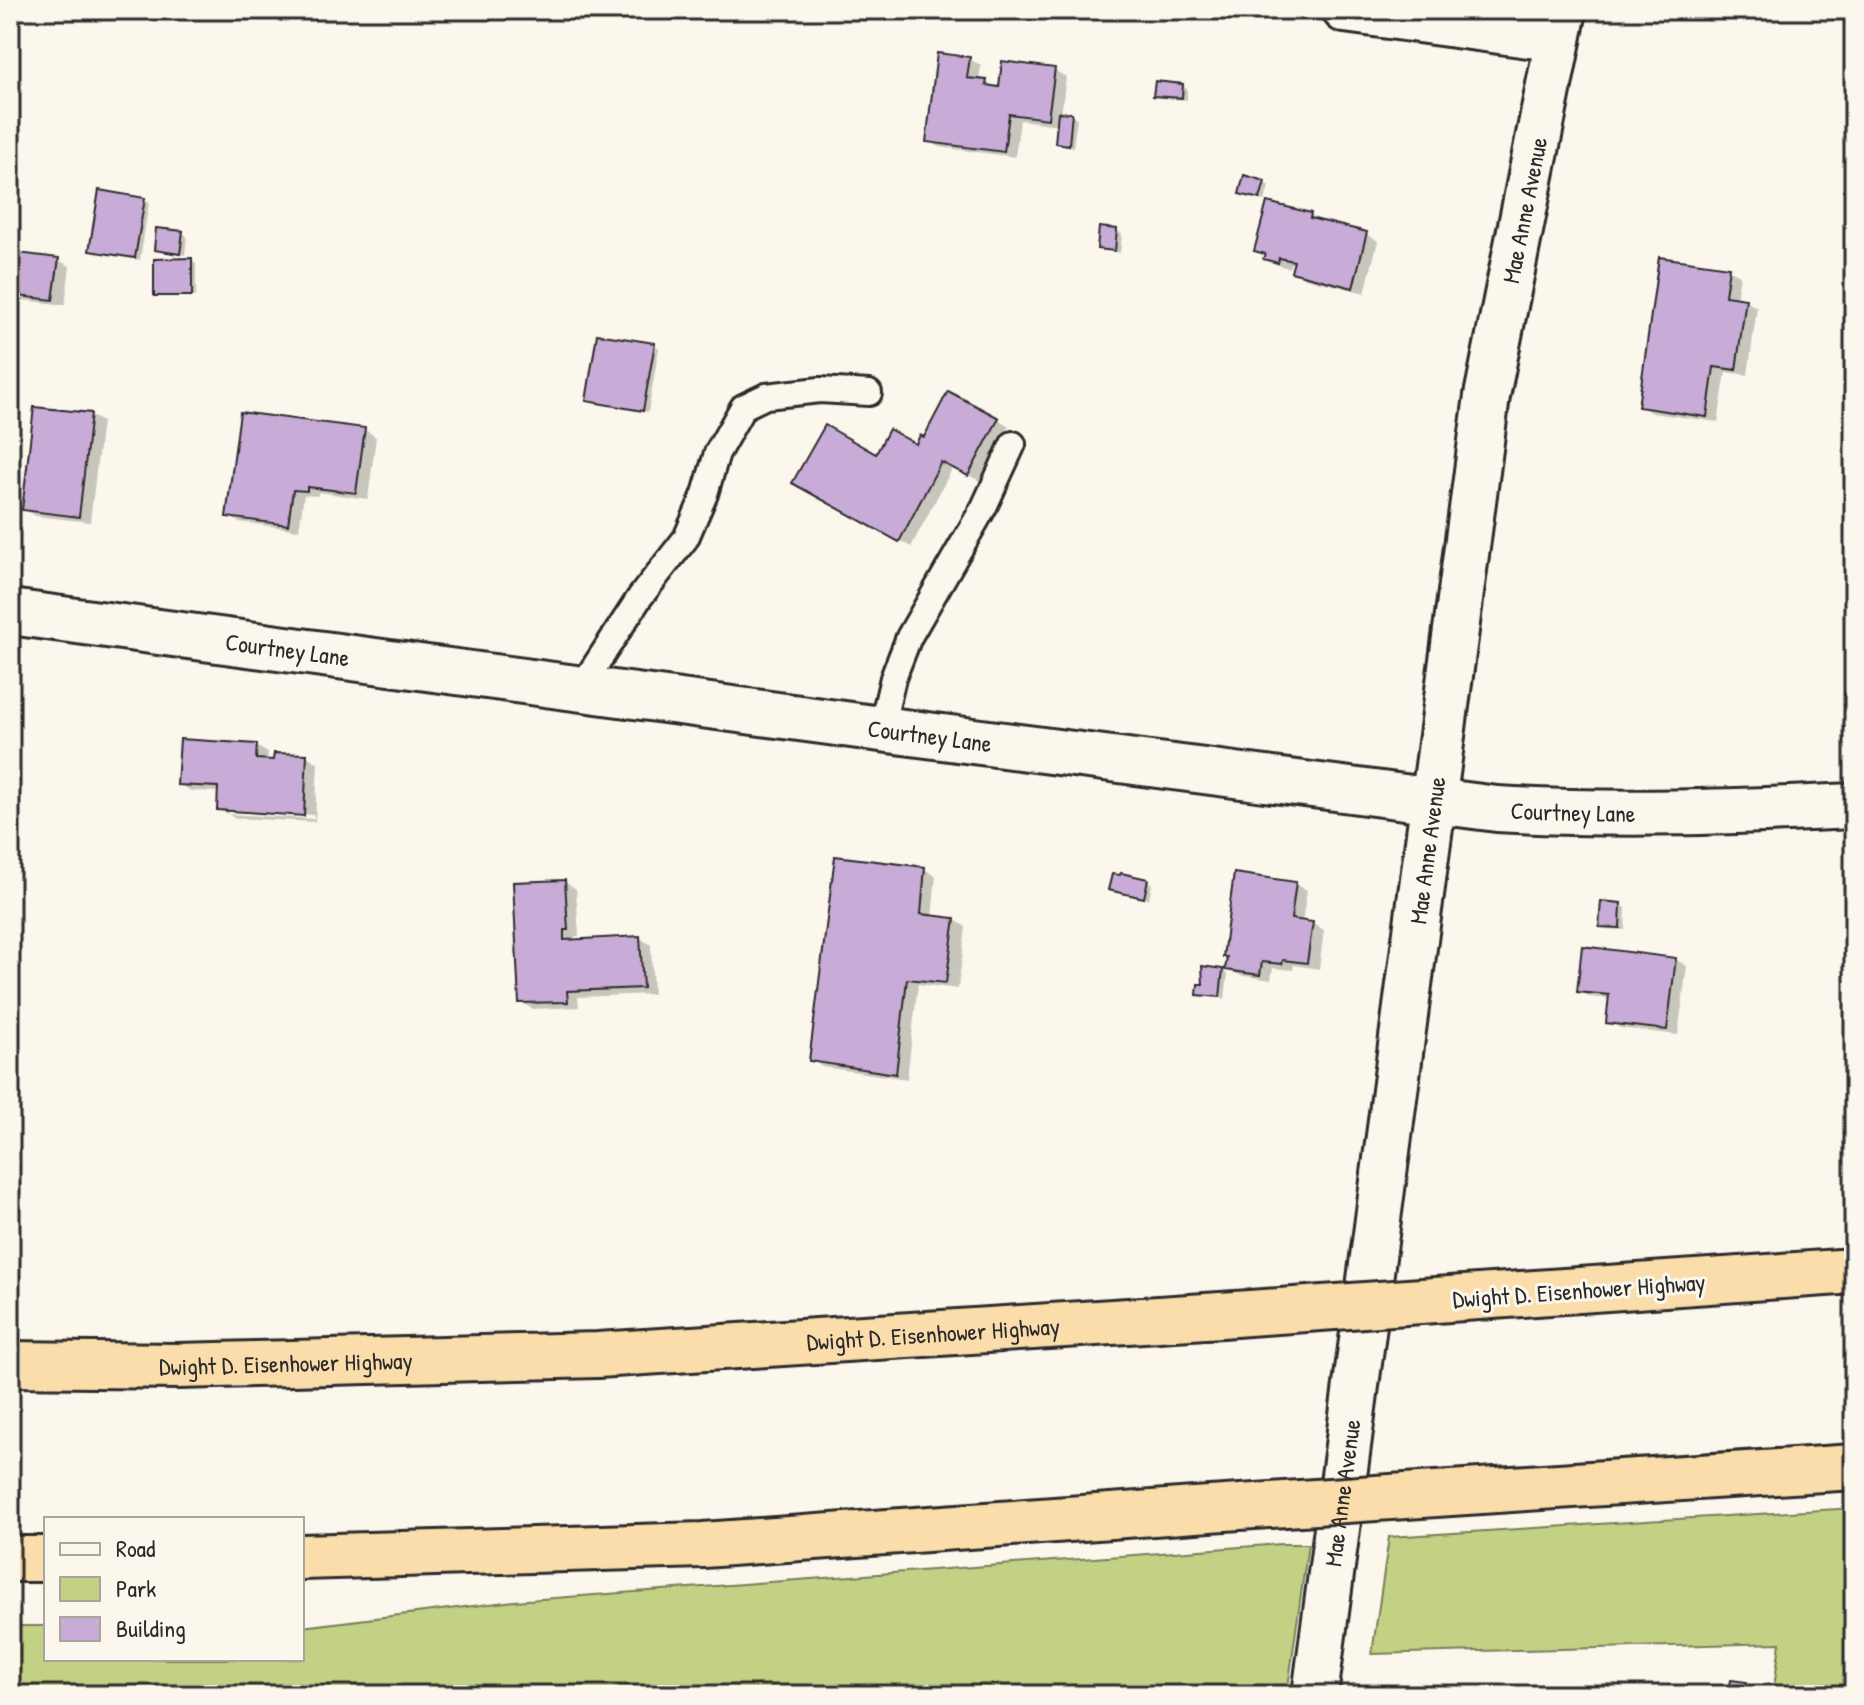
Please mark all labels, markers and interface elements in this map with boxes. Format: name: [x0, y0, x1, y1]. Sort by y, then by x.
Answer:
street label: Mae Anne Avenue: [1494, 134, 1554, 286]
street label: Courtney Lane: [224, 625, 352, 674]
street label: Courtney Lane: [866, 711, 994, 759]
street label: Mae Anne Avenue: [1401, 774, 1452, 926]
street label: Courtney Lane: [1510, 794, 1636, 829]
street label: Dwight D. Eisenhower Highway: [1452, 1265, 1706, 1315]
street label: Dwight D. Eisenhower Highway: [806, 1309, 1061, 1358]
street label: Dwight D. Eisenhower Highway: [159, 1344, 413, 1382]
street label: Mae Anne Avenue: [1316, 1417, 1367, 1568]
legend: [44, 1517, 304, 1661]
text: Road: [116, 1532, 155, 1564]
text: Park: [116, 1572, 156, 1604]
text: Building: [116, 1612, 186, 1644]

